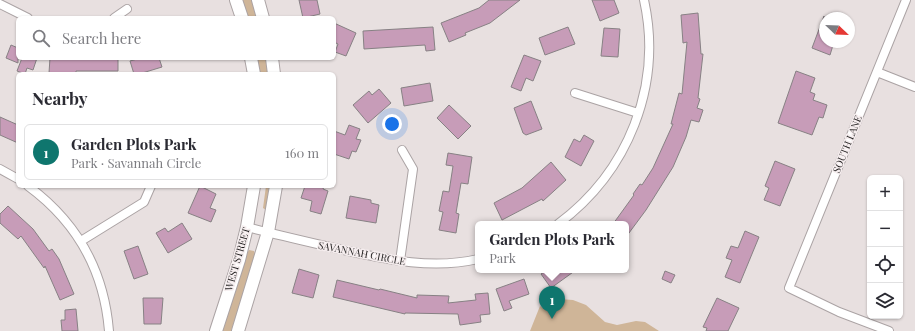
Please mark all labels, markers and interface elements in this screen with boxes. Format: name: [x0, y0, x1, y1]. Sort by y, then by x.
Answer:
north arrow: [819, 12, 855, 48]
search box: [16, 16, 336, 60]
icon: search: [30, 27, 52, 49]
text: Search here: [62, 28, 141, 48]
text: Nearby: [32, 87, 87, 109]
street label: SOUTH LANE: [829, 113, 865, 175]
your location: [382, 114, 402, 134]
text: Garden Plots Park: [71, 134, 196, 154]
text: 1: [44, 144, 48, 161]
text: 160 m: [285, 144, 319, 161]
text: Park · Savannah Circle: [71, 154, 201, 171]
map controls: [867, 175, 903, 319]
button: +: [867, 175, 903, 211]
button: −: [867, 211, 903, 247]
popup: [475, 221, 629, 273]
street label: WEST STREET: [221, 226, 253, 293]
text: Garden Plots Park: [489, 229, 615, 249]
street label: SAVANNAH CIRCLE: [317, 238, 407, 268]
button: locate: [867, 247, 903, 283]
text: Park: [489, 249, 516, 266]
button: layers: [867, 283, 903, 319]
pin: 1: [539, 286, 565, 319]

